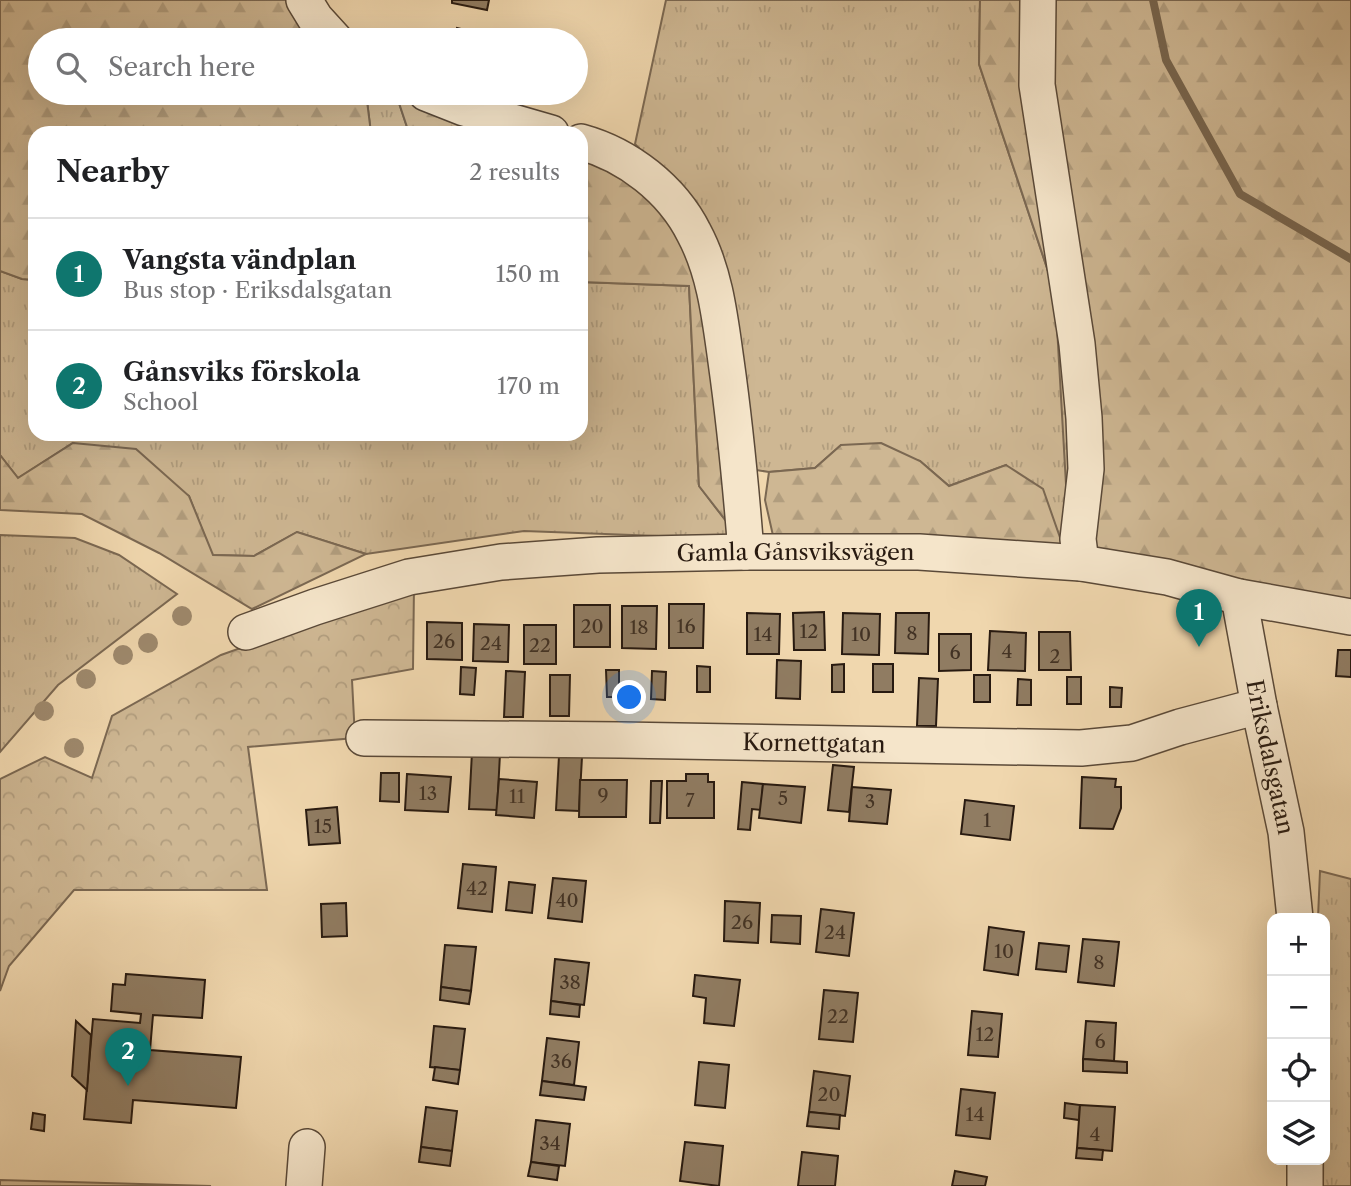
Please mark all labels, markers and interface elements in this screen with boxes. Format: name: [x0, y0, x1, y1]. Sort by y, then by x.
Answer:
search box: [28, 28, 588, 105]
icon: search: [52, 48, 90, 86]
text: Search here: [108, 51, 255, 83]
text: Nearby: [56, 153, 169, 190]
text: 2 results: [469, 158, 560, 186]
text: Vangsta vändplan: [123, 244, 356, 276]
text: 1: [74, 260, 84, 288]
text: 150 m: [496, 260, 560, 288]
text: Bus stop · Eriksdalsgatan: [123, 276, 392, 304]
text: Gånsviks förskola: [123, 356, 360, 388]
text: 2: [72, 372, 86, 400]
text: 170 m: [497, 372, 560, 400]
text: School: [123, 388, 198, 416]
street label: Gamla Gånsviksvägen: [676, 538, 914, 567]
pin: 1: [1176, 589, 1222, 647]
house number: 20: [581, 615, 603, 638]
house number: 16: [676, 615, 696, 638]
house number: 18: [629, 616, 649, 639]
house number: 12: [800, 620, 819, 643]
house number: 8: [906, 622, 918, 645]
house number: 14: [754, 623, 772, 646]
house number: 10: [851, 623, 871, 646]
house number: 26: [433, 630, 455, 653]
house number: 24: [480, 632, 502, 655]
house number: 22: [529, 634, 551, 657]
house number: 4: [1002, 640, 1013, 663]
house number: 6: [949, 641, 961, 664]
house number: 2: [1050, 645, 1061, 668]
street label: Eriksdalsgatan: [1240, 677, 1300, 837]
your location: [612, 680, 646, 714]
street label: Kornettgatan: [742, 728, 886, 759]
house number: 13: [419, 782, 437, 805]
house number: 9: [597, 784, 609, 807]
house number: 11: [509, 785, 525, 808]
house number: 5: [778, 787, 788, 810]
house number: 7: [685, 789, 695, 812]
house number: 3: [865, 790, 875, 813]
house number: 1: [983, 809, 991, 832]
house number: 15: [314, 815, 332, 838]
house number: 42: [466, 877, 488, 900]
house number: 40: [555, 889, 579, 912]
house number: 26: [731, 911, 753, 934]
map controls: [1267, 913, 1330, 1165]
button: +: [1267, 913, 1330, 976]
house number: 24: [824, 921, 846, 944]
house number: 10: [994, 940, 1014, 963]
house number: 8: [1093, 951, 1105, 974]
house number: 38: [559, 971, 581, 994]
button: −: [1267, 976, 1330, 1039]
house number: 22: [827, 1005, 849, 1028]
house number: 12: [976, 1023, 995, 1046]
pin: 2: [105, 1028, 151, 1086]
house number: 6: [1094, 1030, 1106, 1053]
button: locate: [1267, 1039, 1330, 1102]
house number: 36: [550, 1050, 572, 1073]
house number: 20: [818, 1083, 840, 1106]
button: layers: [1267, 1102, 1330, 1165]
house number: 14: [966, 1103, 984, 1126]
house number: 4: [1090, 1123, 1101, 1146]
house number: 34: [539, 1132, 561, 1155]

